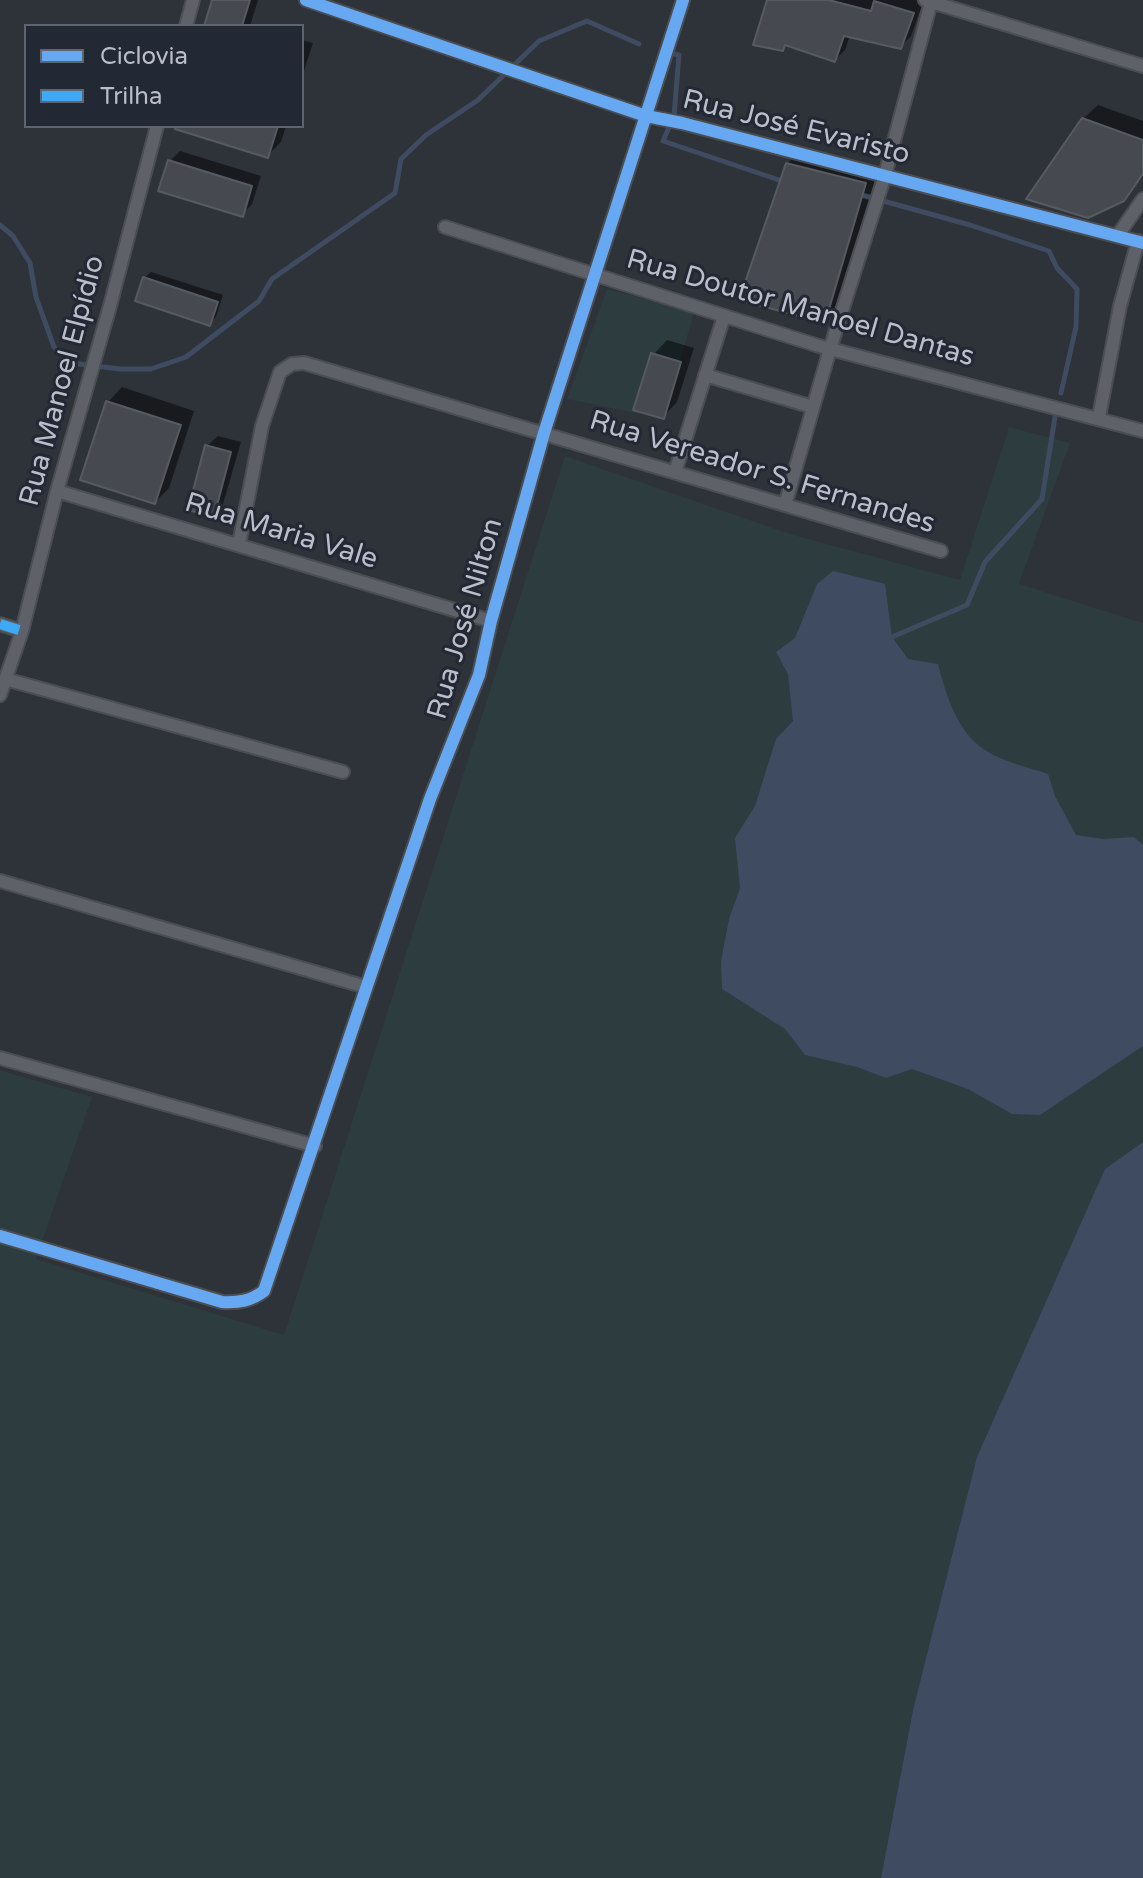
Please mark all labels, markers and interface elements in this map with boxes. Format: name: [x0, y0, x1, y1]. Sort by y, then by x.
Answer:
legend: [24, 24, 304, 128]
text: Ciclovia: [100, 42, 188, 71]
text: Trilha: [100, 82, 162, 111]
street label: Rua José Evaristo: [679, 84, 913, 172]
street label: Rua Doutor Manoel Dantas: [622, 243, 978, 375]
street label: Rua Manoel Elpídio: [13, 252, 113, 510]
street label: Rua Vereador S. Fernandes: [585, 404, 939, 542]
street label: Rua Maria Vale: [180, 487, 382, 577]
street label: Rua José Nilton: [421, 515, 511, 723]

